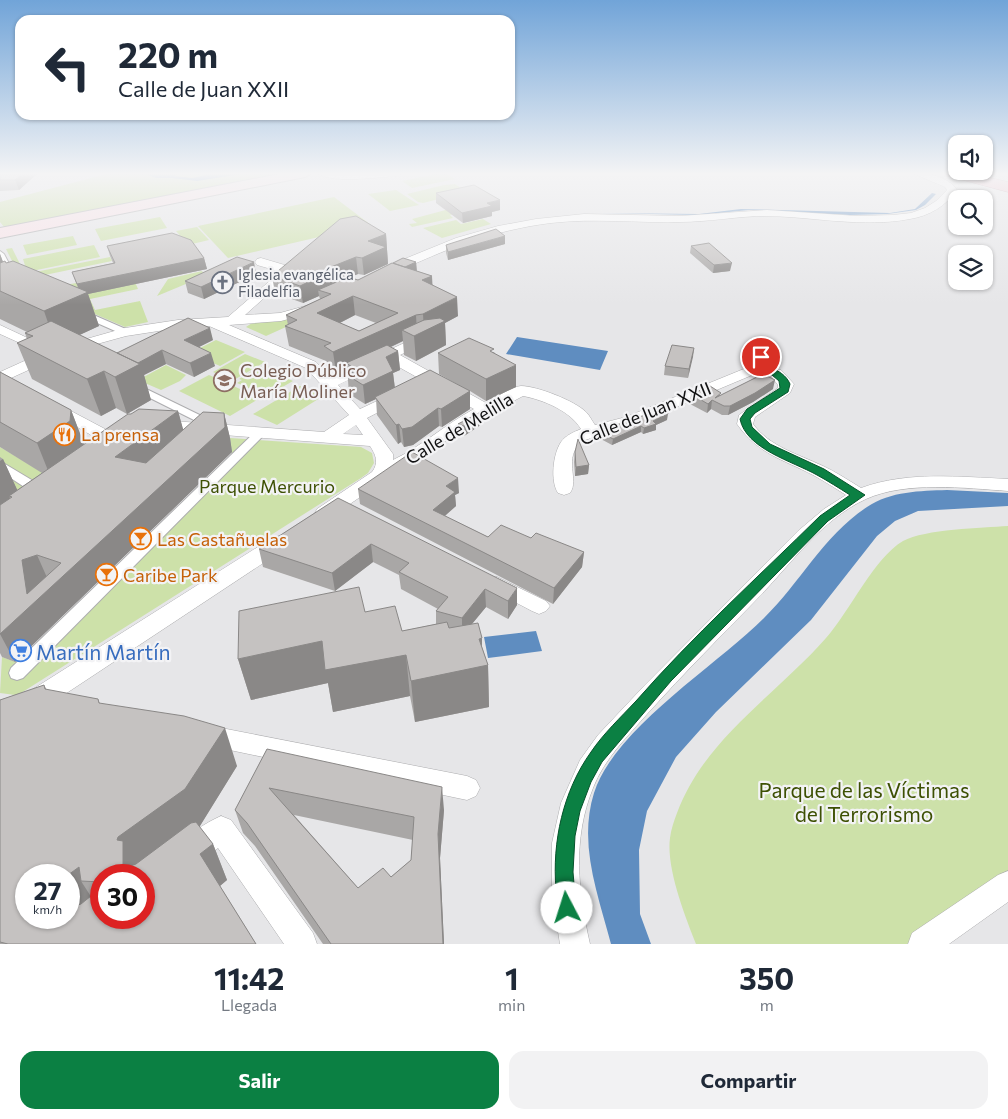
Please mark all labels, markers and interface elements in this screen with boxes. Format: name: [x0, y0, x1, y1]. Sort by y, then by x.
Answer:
text: 220 m: [118, 32, 218, 75]
icon: left: [35, 35, 100, 100]
text: Calle de Juan XXII: [118, 75, 289, 102]
map controls: [948, 135, 993, 290]
button: sound: [948, 135, 993, 180]
button: search: [948, 190, 993, 235]
button: layers: [948, 245, 993, 290]
place label: Iglesia evangélica Filadelfia: [238, 265, 354, 300]
church icon: Iglesia evangélica Filadelfia: [210, 271, 234, 295]
pin: [740, 336, 782, 378]
icon: arrive: [747, 343, 775, 371]
place label: Colegio Público María Moliner: [240, 359, 367, 402]
school or university icon: Colegio Público María Moliner: [212, 368, 236, 392]
street label: Calle de Juan XXII: [576, 377, 714, 449]
street label: Calle de Melilla: [401, 387, 517, 469]
restaurant icon: La prensa: [53, 422, 77, 446]
place label: La prensa: [81, 423, 159, 445]
park label: Parque Mercurio: [199, 475, 335, 497]
bar icon: Las Castañuelas: [129, 527, 153, 551]
place label: Las Castañuelas: [157, 528, 287, 550]
bar icon: Caribe Park: [95, 563, 119, 587]
place label: Caribe Park: [123, 564, 218, 586]
supermarket icon: Martín Martín: [8, 639, 32, 663]
place label: Martín Martín: [36, 639, 171, 664]
park label: Parque de las Víctimas del Terrorismo: [758, 777, 970, 826]
speed limit sign: 30: [90, 864, 155, 929]
text: 27: [34, 875, 61, 905]
position arrow: [540, 881, 592, 933]
text: km/h: [33, 902, 62, 916]
text: 11:42: [214, 959, 284, 996]
text: 1: [505, 959, 519, 996]
text: 350: [739, 959, 794, 996]
text: Llegada: [221, 995, 277, 1014]
text: min: [498, 995, 525, 1014]
text: m: [760, 995, 774, 1014]
button: Salir: [20, 1051, 499, 1109]
button: Compartir: [509, 1051, 988, 1109]

